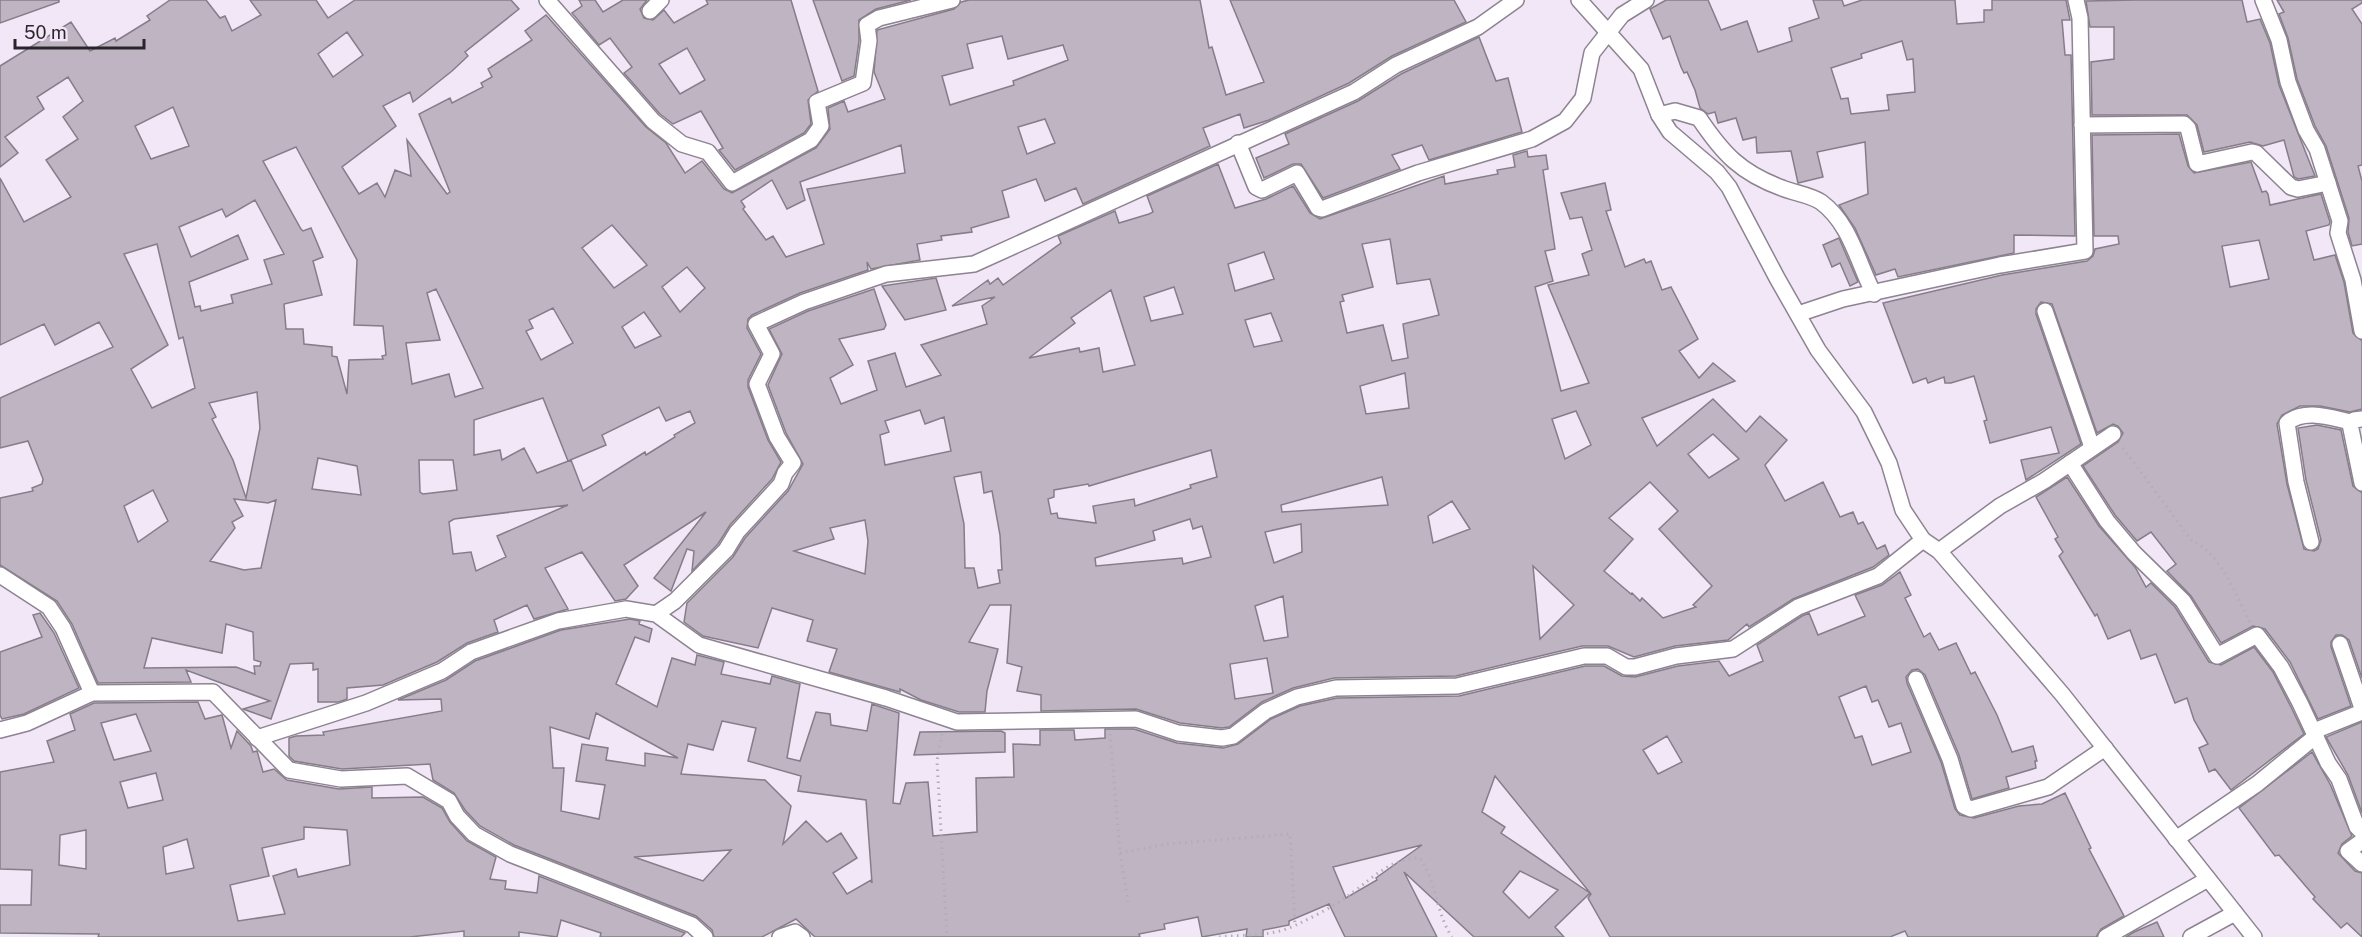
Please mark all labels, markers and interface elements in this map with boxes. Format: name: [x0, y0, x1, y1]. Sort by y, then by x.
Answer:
scale bar: [15, 12, 144, 50]
text: 50 m: [24, 22, 67, 43]

